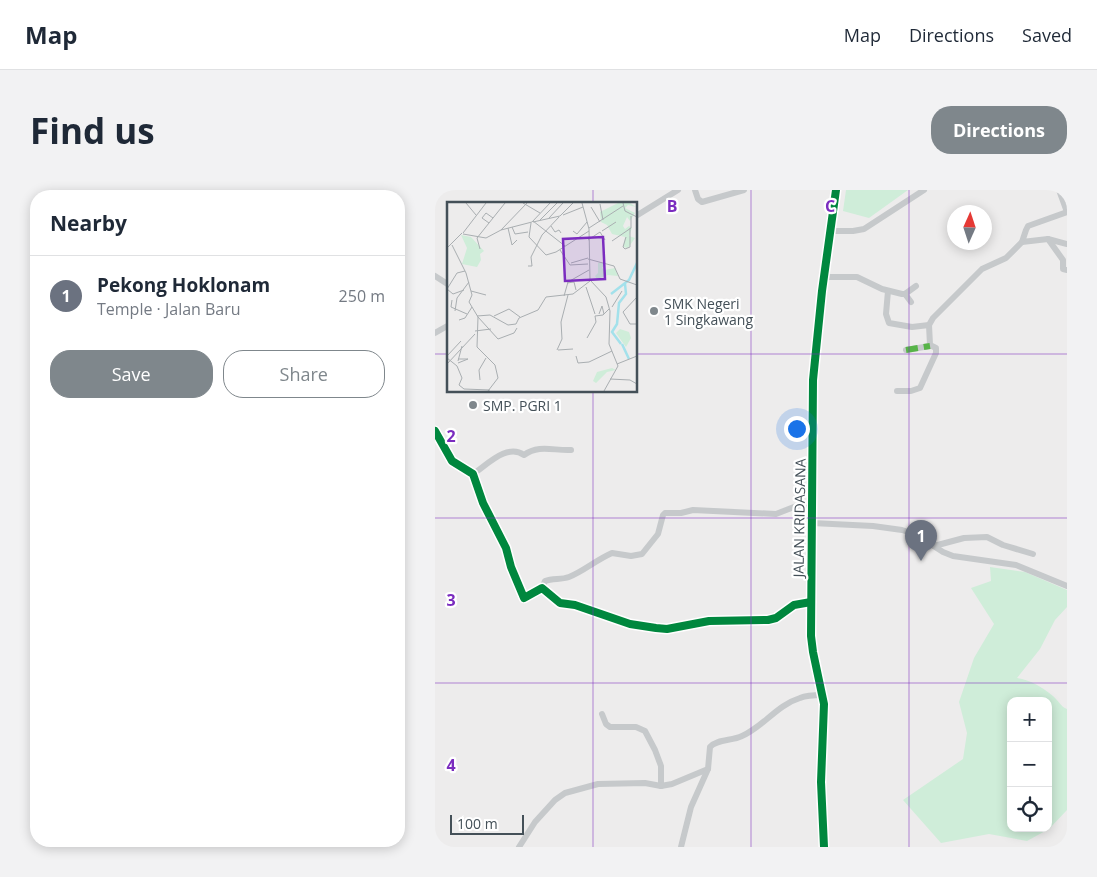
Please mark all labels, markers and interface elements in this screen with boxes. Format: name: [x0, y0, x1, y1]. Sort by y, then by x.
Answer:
text: Map: [25, 18, 77, 51]
text: Map: [844, 23, 881, 47]
text: Directions: [909, 23, 994, 47]
text: Saved: [1022, 23, 1072, 47]
button: Directions: [931, 106, 1067, 154]
text: Find us: [30, 107, 155, 154]
text: B: [667, 195, 677, 217]
text: C: [825, 195, 835, 217]
inset map: [447, 202, 637, 392]
north arrow: [947, 205, 992, 250]
text: Nearby: [50, 209, 127, 237]
text: Pekong Hoklonam: [97, 272, 270, 298]
text: 1: [61, 285, 71, 307]
text: 250 m: [339, 285, 385, 307]
place label: SMK Negeri 1 Singkawang: [664, 294, 753, 329]
text: Temple · Jalan Baru: [97, 298, 241, 320]
marker: SMK Negeri 1 Singkawang: [648, 305, 660, 317]
button: Save: [50, 350, 213, 398]
button: Share: [223, 350, 385, 398]
place label: SMP. PGRI 1: [483, 396, 562, 415]
marker: SMP. PGRI 1: [467, 399, 479, 411]
your location: [784, 416, 810, 442]
text: 2: [446, 425, 456, 447]
street label: JALAN KRIDASANA: [788, 458, 810, 580]
pin: 1: [905, 520, 937, 561]
text: 3: [446, 589, 456, 611]
map controls: [1007, 697, 1052, 832]
button: +: [1007, 697, 1052, 742]
button: −: [1007, 742, 1052, 787]
text: 4: [446, 754, 456, 776]
button: locate: [1007, 787, 1052, 832]
scale bar: [450, 812, 524, 835]
text: 100 m: [457, 814, 498, 833]

